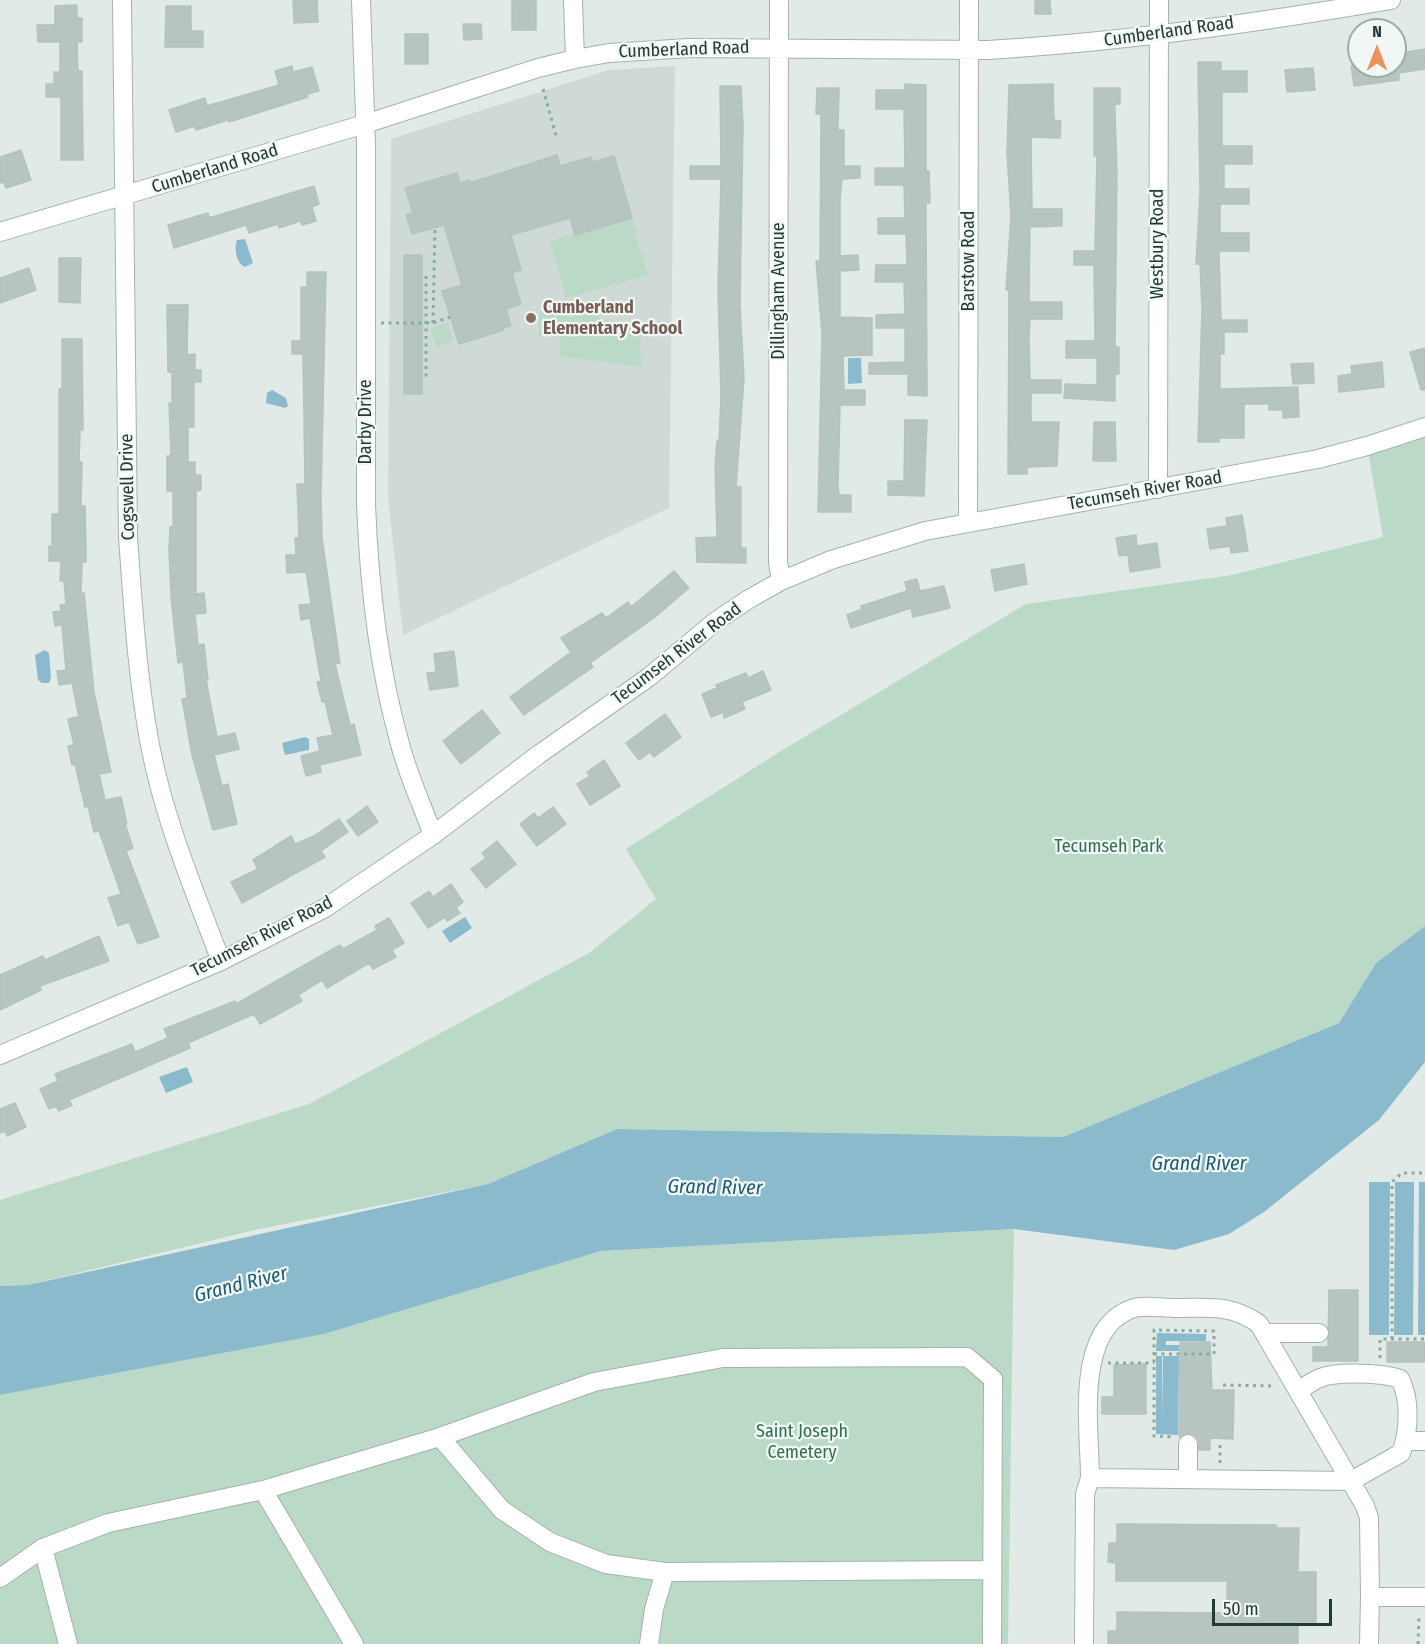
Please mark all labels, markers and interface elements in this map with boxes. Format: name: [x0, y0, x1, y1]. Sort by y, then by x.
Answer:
street label: Cumberland Road: [1103, 12, 1235, 52]
north arrow: [1347, 18, 1407, 78]
text: N: [1372, 22, 1382, 41]
street label: Cumberland Road: [618, 37, 750, 63]
street label: Cumberland Road: [149, 140, 281, 198]
street label: Westbury Road: [1147, 189, 1169, 299]
street label: Barstow Road: [958, 211, 980, 311]
street label: Dillingham Avenue: [768, 222, 790, 360]
place label: Cumberland Elementary School: [543, 297, 682, 340]
marker: Cumberland Elementary School: [524, 311, 538, 325]
street label: Darby Drive: [355, 379, 377, 465]
street label: Cogswell Drive: [116, 433, 140, 541]
street label: Tecumseh River Road: [1066, 467, 1224, 515]
street label: Tecumseh River Road: [608, 598, 746, 710]
park label: Tecumseh Park: [1054, 836, 1164, 858]
street label: Tecumseh River Road: [187, 892, 337, 982]
water label: Grand River: [1152, 1152, 1246, 1176]
water label: Grand River: [667, 1175, 763, 1201]
water label: Grand River: [192, 1262, 290, 1308]
park label: Saint Joseph Cemetery: [756, 1421, 848, 1464]
scale bar: [1215, 1587, 1335, 1625]
text: 50 m: [1223, 1598, 1259, 1620]

